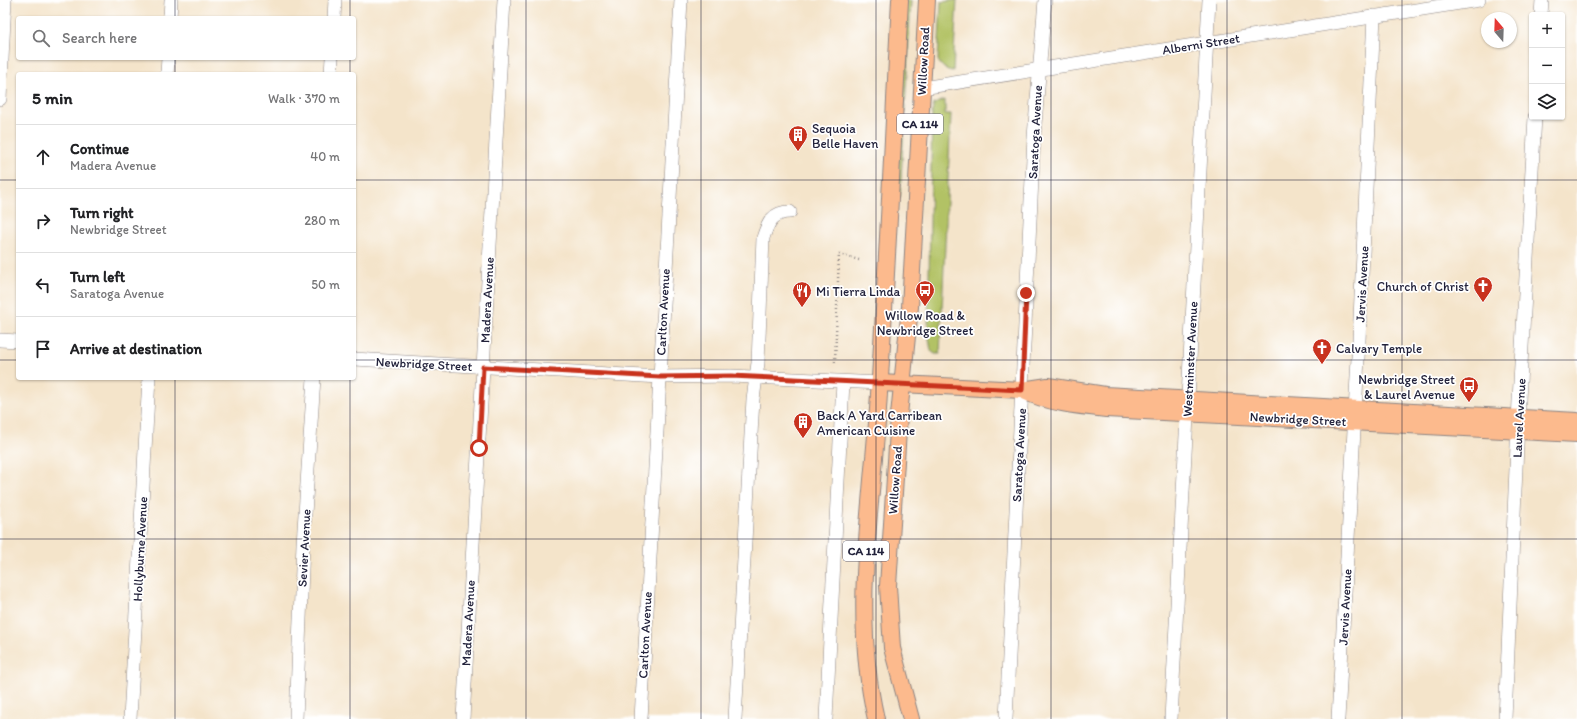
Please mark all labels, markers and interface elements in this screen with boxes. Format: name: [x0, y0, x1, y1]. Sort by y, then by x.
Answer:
north arrow: [1481, 12, 1517, 48]
map controls: [1529, 12, 1565, 120]
button: +: [1529, 12, 1565, 48]
search box: [16, 16, 356, 60]
street label: Willow Road: [914, 26, 932, 96]
icon: search: [30, 27, 52, 49]
text: Search here: [62, 29, 137, 47]
street label: Alberni Street: [1161, 30, 1241, 58]
button: −: [1529, 48, 1565, 84]
button: layers: [1529, 84, 1565, 120]
street label: Saratoga Avenue: [1025, 85, 1045, 179]
text: 5 min: [32, 88, 72, 108]
text: Walk · 370 m: [268, 91, 340, 106]
road number: CA 114: [897, 114, 943, 134]
place label: Sequoia Belle Haven: [812, 121, 879, 151]
building icon: Sequoia Belle Haven: [787, 124, 809, 152]
text: Continue: [70, 140, 129, 158]
icon: ahead: [32, 146, 54, 168]
text: 40 m: [310, 149, 340, 164]
text: Madera Avenue: [70, 158, 156, 173]
text: Turn right: [70, 204, 134, 222]
icon: right: [32, 210, 54, 232]
text: 280 m: [304, 213, 340, 228]
text: Newbridge Street: [70, 222, 167, 237]
street label: Jervis Avenue: [1353, 245, 1371, 323]
street label: Madera Avenue: [477, 257, 497, 343]
text: Turn left: [70, 268, 125, 286]
street label: Carlton Avenue: [653, 268, 673, 356]
icon: left: [32, 274, 54, 296]
church icon: Church of Christ: [1472, 275, 1494, 303]
text: 50 m: [311, 277, 340, 292]
bus stop icon: Willow Road & Newbridge Street: [914, 279, 936, 307]
place label: Church of Christ: [1377, 279, 1469, 294]
restaurant icon: Mi Tierra Linda: [791, 280, 813, 308]
place label: Mi Tierra Linda: [816, 284, 901, 299]
route end: [1017, 284, 1035, 302]
text: Saratoga Avenue: [70, 286, 164, 301]
street label: Westminster Avenue: [1179, 301, 1201, 417]
place label: Willow Road & Newbridge Street: [877, 308, 973, 338]
church icon: Calvary Temple: [1311, 337, 1333, 365]
icon: arrive: [32, 338, 54, 360]
text: Arrive at destination: [70, 340, 202, 358]
place label: Calvary Temple: [1336, 341, 1422, 356]
street label: Newbridge Street: [375, 354, 473, 374]
place label: Newbridge Street & Laurel Avenue: [1358, 372, 1455, 402]
bus stop icon: Newbridge Street & Laurel Avenue: [1458, 375, 1480, 403]
street label: Laurel Avenue: [1509, 378, 1529, 458]
place label: Back A Yard Carribean American Cuisine: [817, 408, 942, 438]
street label: Saratoga Avenue: [1009, 408, 1029, 502]
street label: Newbridge Street: [1249, 409, 1347, 429]
building icon: Back A Yard Carribean American Cuisine: [792, 411, 814, 439]
route start: [470, 439, 488, 457]
street label: Willow Road: [885, 445, 905, 515]
street label: Hollyburne Avenue: [130, 496, 150, 602]
street label: Sevier Avenue: [294, 509, 314, 587]
road number: CA 114: [843, 541, 889, 561]
street label: Jervis Avenue: [1336, 568, 1354, 646]
street label: Madera Avenue: [458, 580, 478, 666]
street label: Carlton Avenue: [635, 591, 655, 679]

